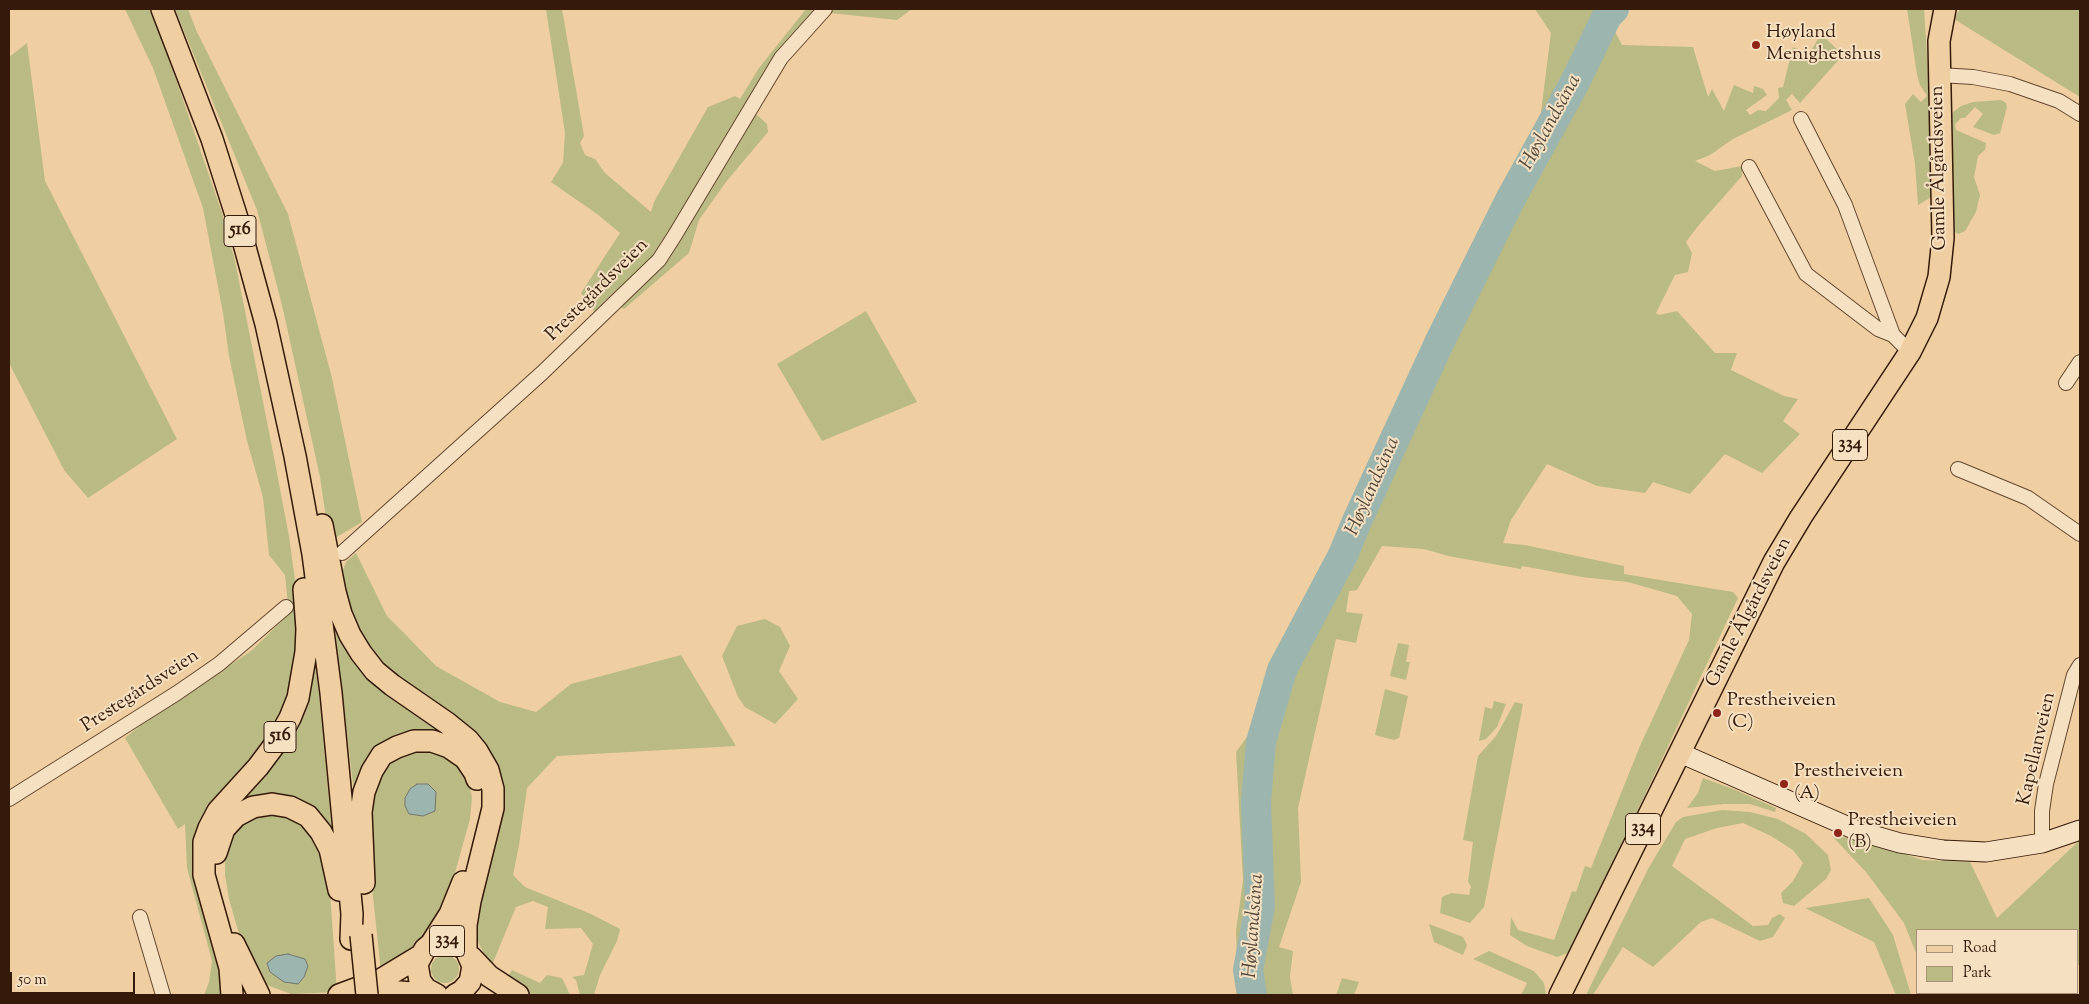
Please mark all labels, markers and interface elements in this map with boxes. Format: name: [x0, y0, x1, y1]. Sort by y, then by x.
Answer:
place label: Høyland Menighetshus: [1766, 23, 1881, 67]
marker: Høyland Menighetshus: [1750, 39, 1762, 51]
water label: Høylandsåna: [1516, 71, 1588, 175]
street label: Gamle Ålgårdsveien: [1927, 85, 1953, 251]
road number: 516: [224, 216, 256, 247]
street label: Prestegårdsveien: [542, 235, 654, 347]
road number: 334: [1832, 430, 1868, 460]
water label: Høylandsåna: [1342, 434, 1406, 540]
street label: Gamle Ålgårdsveien: [1702, 534, 1798, 692]
street label: Prestegårdsveien: [78, 645, 204, 739]
street label: Kapellanveien: [2014, 690, 2062, 808]
place label: Prestheiveien (C): [1727, 691, 1836, 735]
marker: Prestheiveien (C): [1711, 707, 1723, 719]
road number: 516: [264, 722, 296, 752]
place label: Prestheiveien (A): [1794, 762, 1903, 806]
marker: Prestheiveien (A): [1778, 778, 1790, 790]
place label: Prestheiveien (B): [1848, 811, 1957, 855]
road number: 334: [1626, 814, 1660, 844]
marker: Prestheiveien (B): [1832, 827, 1844, 839]
water label: Høylandsåna: [1239, 873, 1271, 979]
road number: 334: [430, 926, 464, 956]
legend: [1916, 929, 2079, 994]
text: Road: [1963, 938, 1997, 959]
scale bar: [12, 962, 138, 994]
text: Park: [1963, 963, 1992, 984]
text: 50 m: [18, 970, 47, 991]

